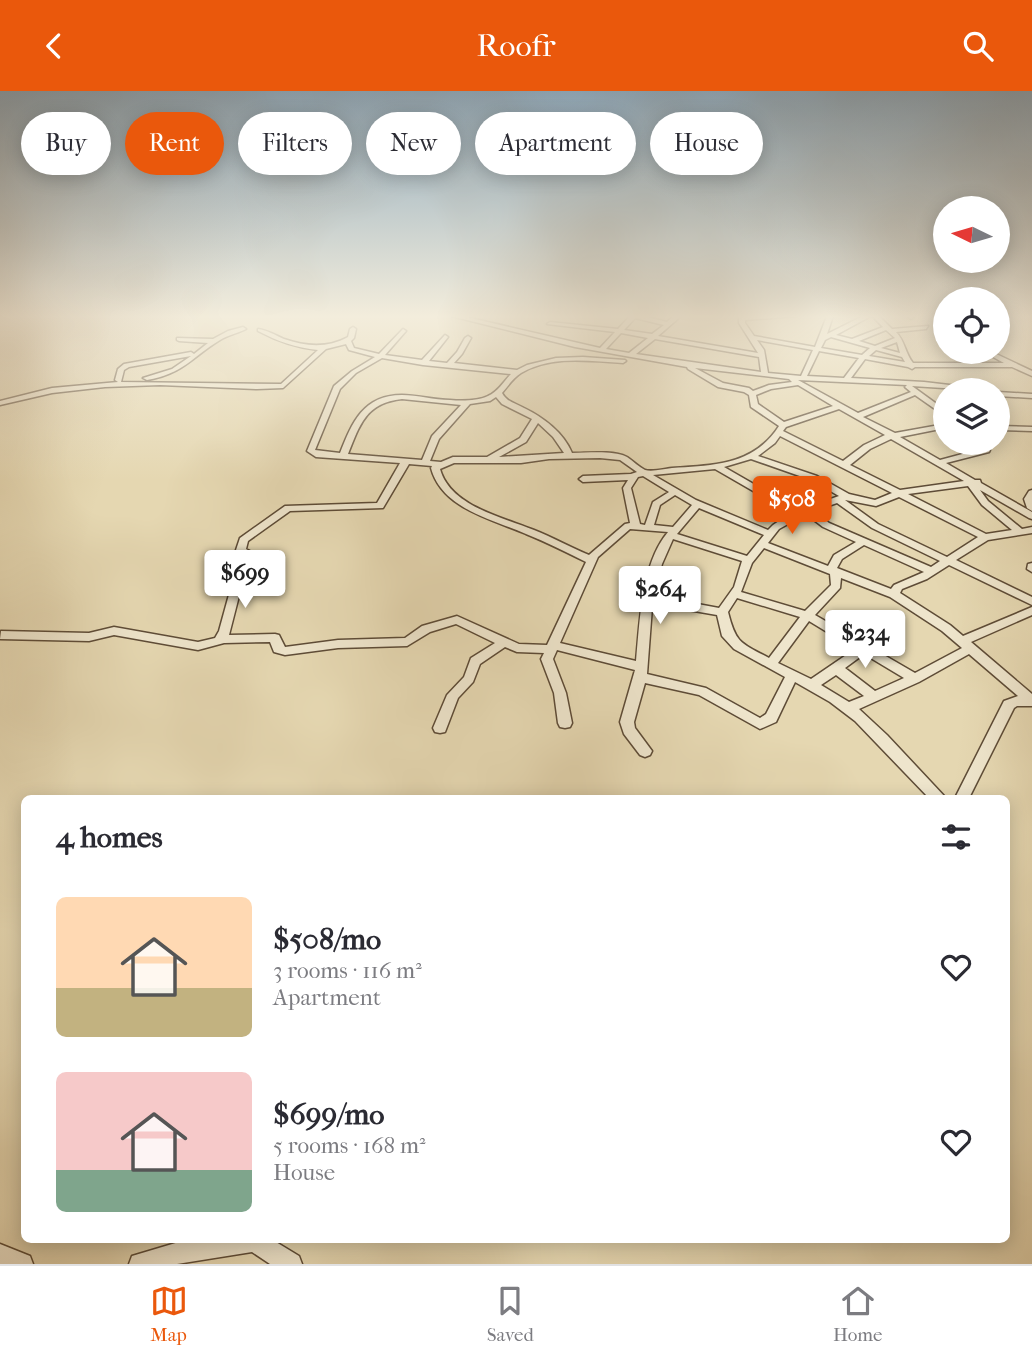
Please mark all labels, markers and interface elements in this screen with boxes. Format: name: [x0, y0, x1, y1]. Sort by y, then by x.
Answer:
icon: back: [35, 27, 73, 65]
text: Roofr: [476, 27, 556, 64]
icon: search: [959, 27, 997, 65]
chip: Buy: [21, 112, 111, 175]
chip: Rent: [125, 112, 224, 175]
chip: Filters: [238, 112, 352, 175]
chip: New: [366, 112, 461, 175]
chip: Apartment: [475, 112, 636, 175]
chip: House: [650, 112, 763, 175]
north arrow: [933, 196, 1010, 273]
map controls: [933, 196, 1010, 455]
button: locate: [933, 287, 1010, 364]
button: layers: [933, 378, 1010, 455]
pin: $508: [751, 477, 833, 536]
text: $508: [769, 485, 815, 512]
pin: $699: [204, 551, 286, 610]
text: $699: [220, 559, 270, 586]
pin: $264: [619, 567, 701, 626]
text: $264: [635, 575, 685, 602]
pin: $234: [824, 611, 906, 670]
text: $234: [841, 619, 889, 646]
icon: filters: [937, 818, 975, 856]
text: 4 homes: [56, 820, 163, 855]
text: $508/mo: [273, 922, 381, 957]
icon: home: [112, 925, 196, 1009]
icon: heart: [937, 948, 975, 986]
text: 3 rooms · 116 m²: [273, 957, 422, 984]
text: Apartment: [273, 984, 381, 1011]
text: $699/mo: [273, 1097, 385, 1132]
icon: home: [112, 1100, 196, 1184]
icon: heart: [937, 1123, 975, 1161]
text: 5 rooms · 168 m²: [273, 1132, 426, 1159]
text: House: [273, 1159, 335, 1186]
tab: Map: [150, 1282, 188, 1346]
tab: Saved: [487, 1282, 534, 1346]
tab: Home: [833, 1282, 882, 1346]

